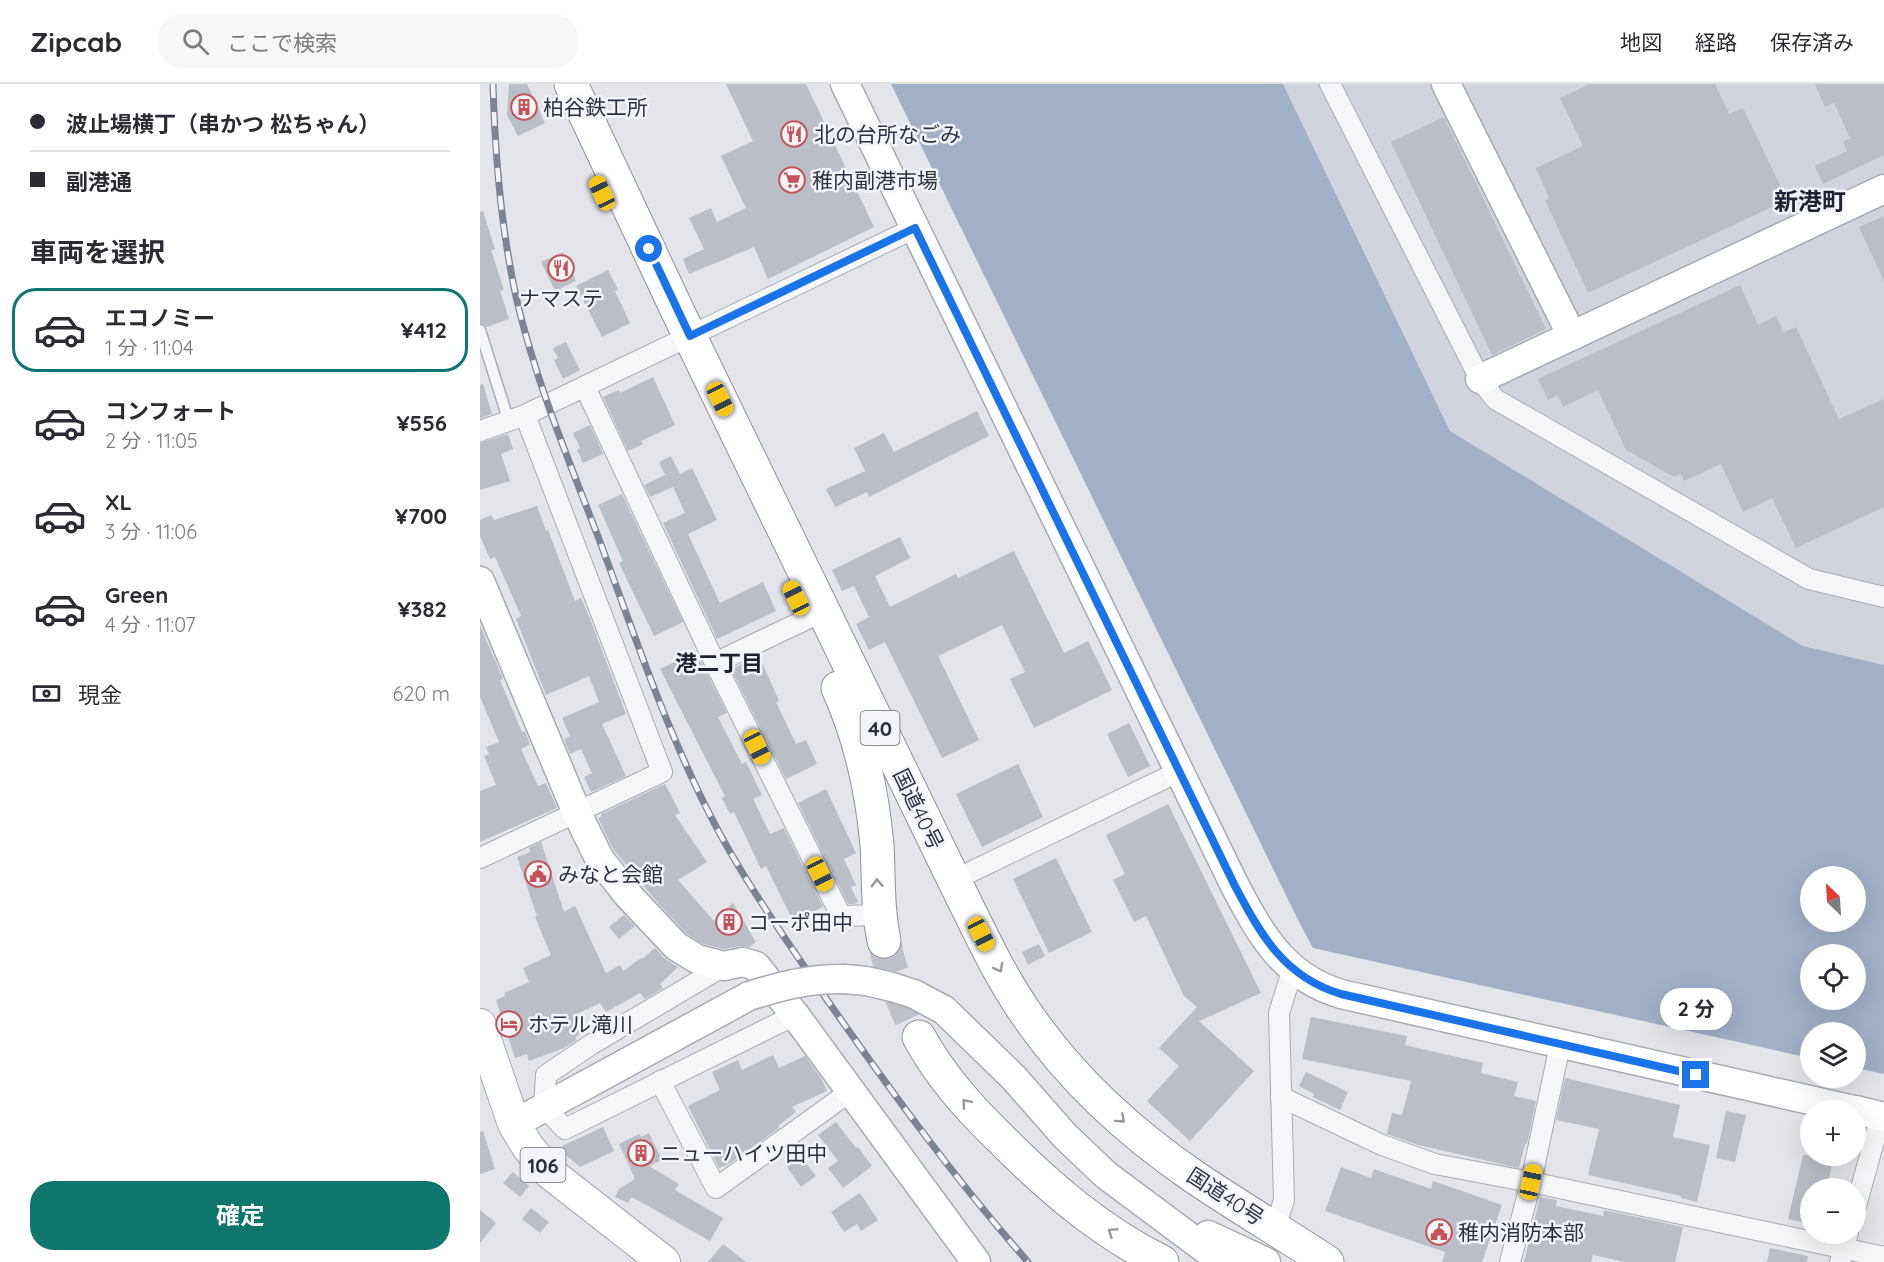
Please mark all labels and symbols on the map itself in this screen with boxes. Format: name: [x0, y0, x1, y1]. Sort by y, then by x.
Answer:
building icon: 柏谷鉄工所: [509, 92, 539, 122]
place label: 柏谷鉄工所: [543, 94, 648, 120]
restaurant icon: 北の台所なごみ: [779, 119, 809, 149]
place label: 北の台所なごみ: [814, 121, 961, 147]
supermarket icon: 稚内副港市場: [777, 165, 807, 195]
place label: 稚内副港市場: [812, 167, 938, 193]
car: [586, 173, 618, 213]
district label: 新港町: [1774, 186, 1846, 216]
route start: [635, 235, 662, 262]
restaurant icon: ナマステ: [546, 253, 576, 283]
place label: ナマステ: [519, 285, 603, 311]
car: [704, 379, 736, 419]
car: [780, 578, 812, 618]
district label: 港二丁目: [675, 649, 763, 677]
road number: 40: [860, 711, 900, 745]
car: [741, 727, 773, 767]
street label: 国道40号: [888, 764, 950, 854]
car: [804, 854, 836, 894]
public building icon: みなと会館: [523, 859, 553, 889]
place label: みなと会館: [558, 861, 663, 887]
north arrow: [1800, 866, 1866, 932]
one-way arrow: [871, 879, 884, 888]
building icon: コーポ田中: [714, 907, 744, 937]
place label: コーポ田中: [748, 909, 853, 935]
car: [965, 914, 997, 954]
one-way arrow: [992, 962, 1003, 972]
callout: 2 分: [1660, 988, 1732, 1030]
hotel icon: ホテル滝川: [494, 1009, 524, 1039]
place label: ホテル滝川: [528, 1011, 633, 1037]
route end: [1682, 1061, 1709, 1088]
one-way arrow: [962, 1100, 973, 1110]
one-way arrow: [1114, 1112, 1125, 1123]
building icon: ニューハイツ田中: [626, 1138, 656, 1168]
place label: ニューハイツ田中: [660, 1140, 827, 1166]
road number: 106: [520, 1148, 566, 1182]
street label: 国道40号: [1183, 1162, 1269, 1230]
car: [1518, 1163, 1544, 1201]
public building icon: 稚内消防本部: [1424, 1217, 1454, 1247]
place label: 稚内消防本部: [1458, 1219, 1584, 1245]
one-way arrow: [1107, 1228, 1118, 1239]

